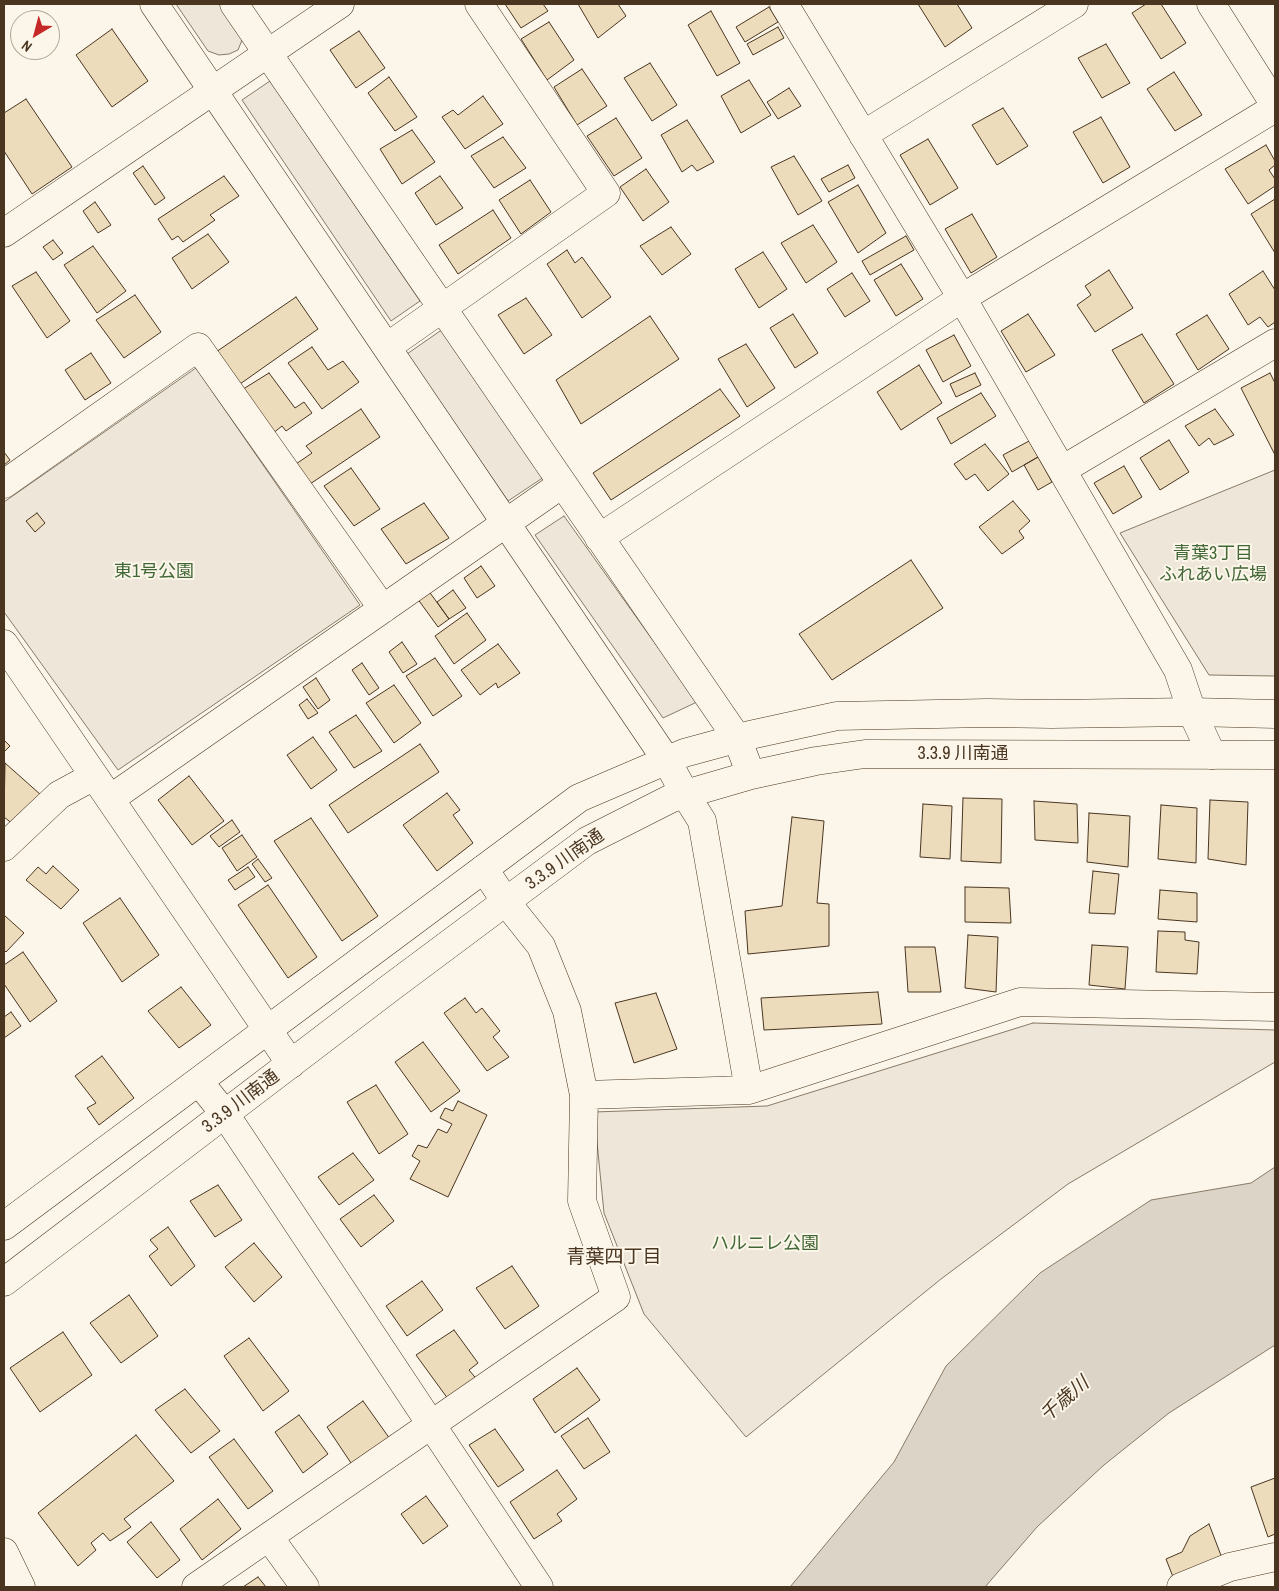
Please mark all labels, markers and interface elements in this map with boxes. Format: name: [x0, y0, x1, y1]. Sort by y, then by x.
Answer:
north arrow: [10, 10, 60, 60]
text: N: [18, 37, 35, 56]
park label: 青葉3丁目 ふれあい広場: [1159, 543, 1267, 586]
park label: 東1号公園: [114, 561, 194, 583]
street label: 3.3.9 川南通: [918, 743, 1008, 765]
street label: 3.3.9 川南通: [522, 825, 608, 895]
street label: 3.3.9 川南通: [198, 1066, 284, 1138]
park label: ハルニレ公園: [711, 1233, 819, 1255]
district label: 青葉四丁目: [567, 1247, 661, 1269]
water label: 千歳川: [1036, 1373, 1094, 1427]

